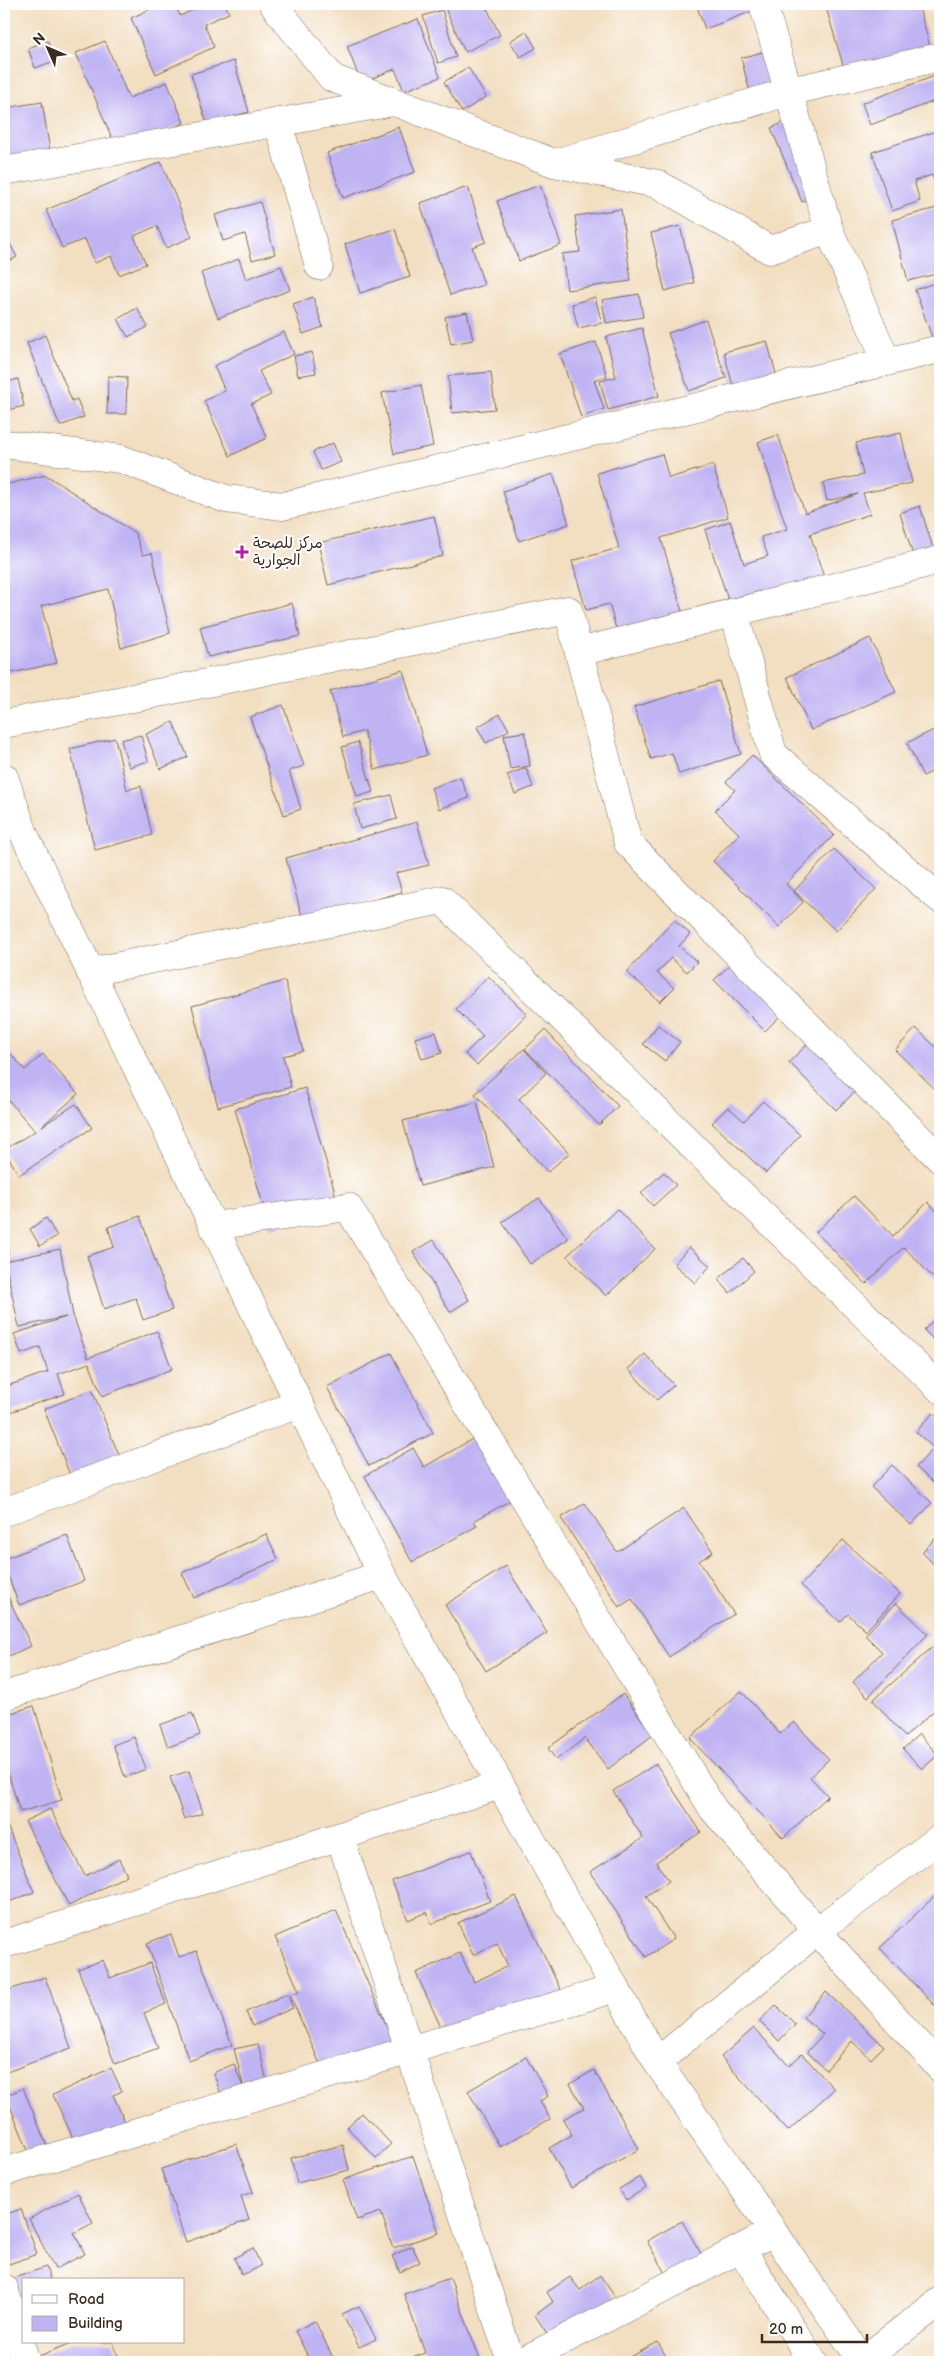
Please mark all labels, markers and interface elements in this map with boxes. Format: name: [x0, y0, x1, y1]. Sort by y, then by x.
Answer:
north arrow: [22, 22, 72, 72]
text: N: [29, 29, 49, 49]
place label: مركز للصحة الجوارية: [253, 534, 323, 570]
marker: مركز للصحة الجوارية: [235, 545, 249, 559]
legend: [22, 2278, 185, 2344]
text: Road: [68, 2290, 104, 2309]
scale bar: [762, 2311, 866, 2343]
text: Building: [68, 2314, 123, 2333]
text: 20 m: [769, 2320, 803, 2339]

